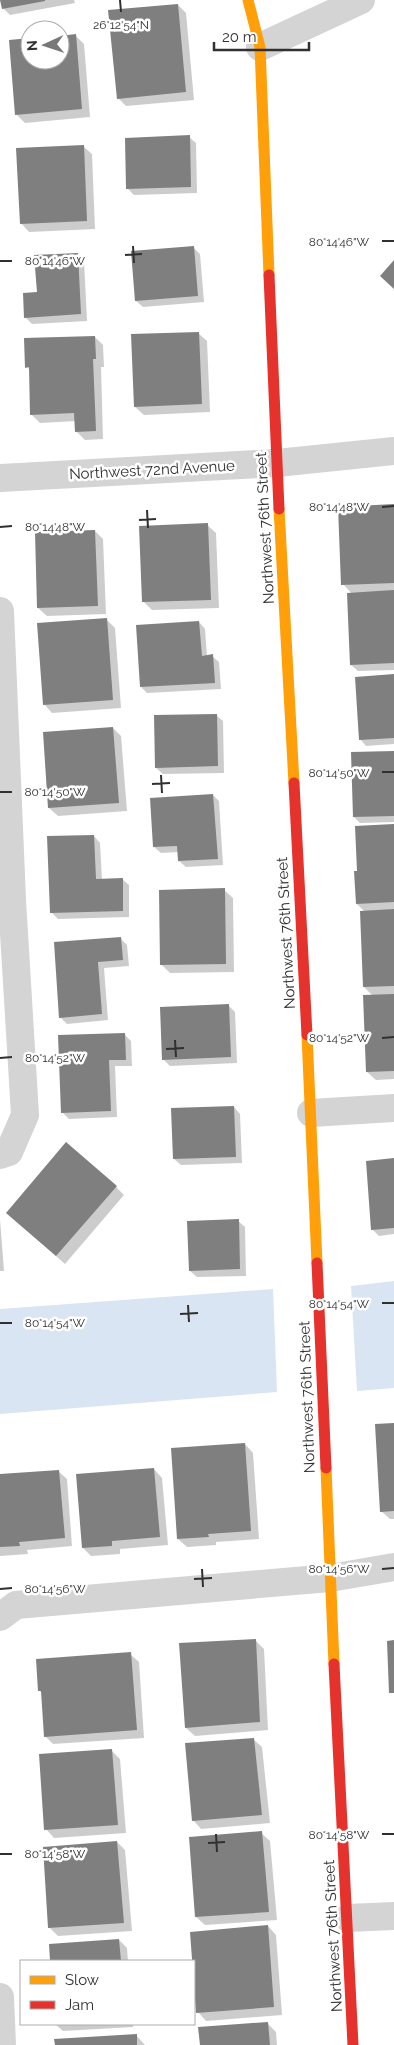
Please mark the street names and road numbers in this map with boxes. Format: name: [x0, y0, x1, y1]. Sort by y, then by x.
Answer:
street label: Northwest 76th Street: [252, 451, 278, 605]
street label: Northwest 72nd Avenue: [69, 457, 236, 483]
street label: Northwest 76th Street: [273, 856, 299, 1010]
street label: Northwest 76th Street: [295, 1321, 319, 1473]
street label: Northwest 76th Street: [320, 1859, 346, 2013]

